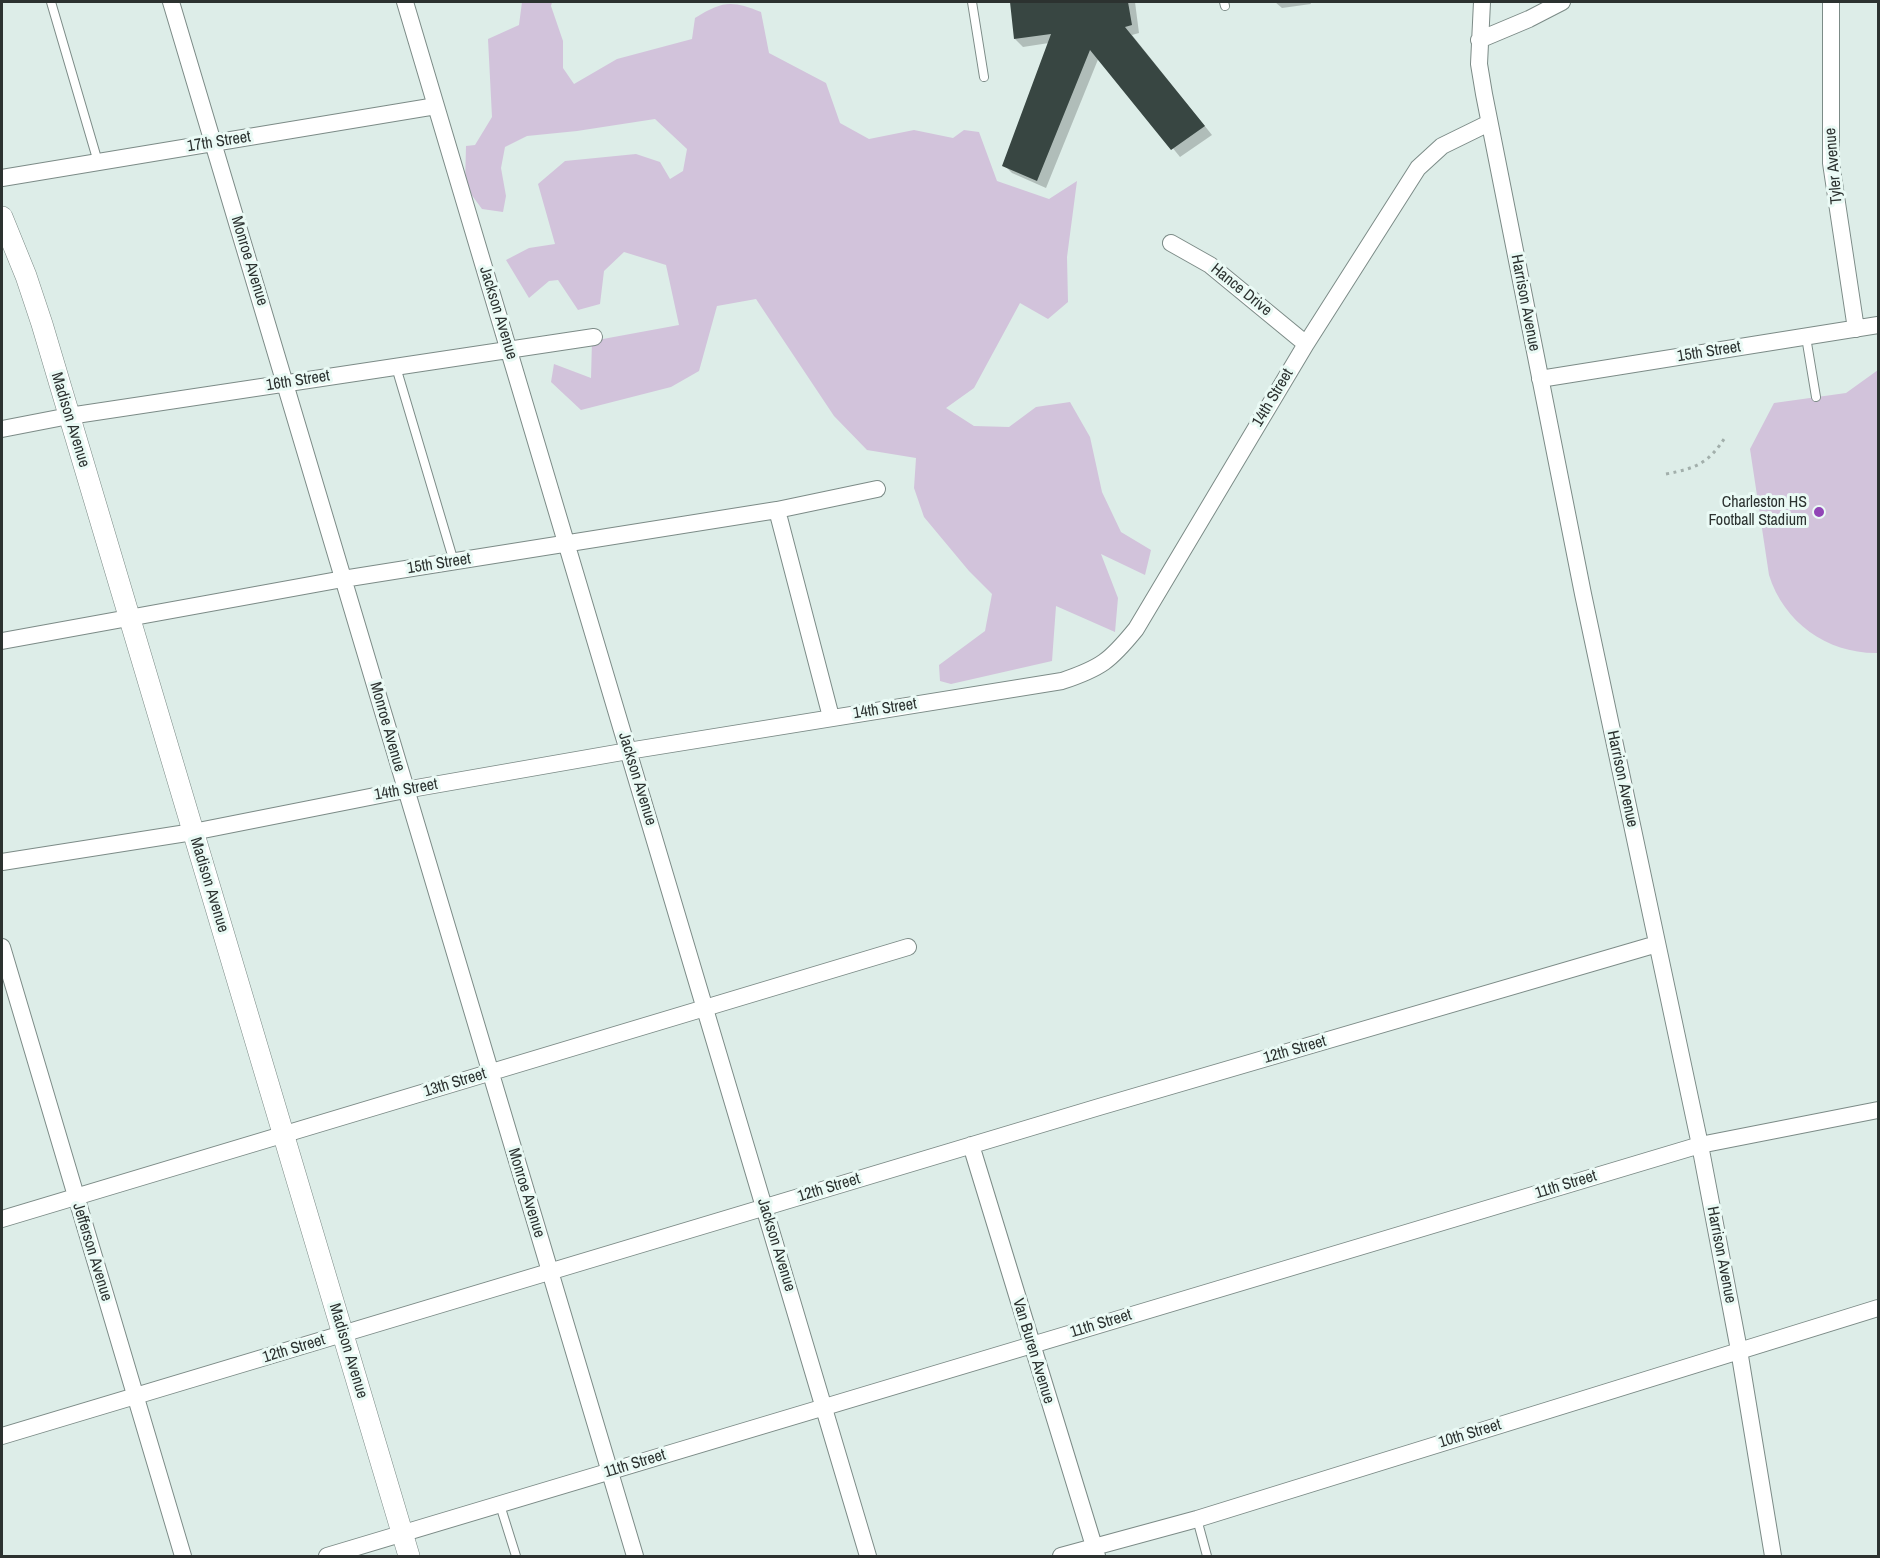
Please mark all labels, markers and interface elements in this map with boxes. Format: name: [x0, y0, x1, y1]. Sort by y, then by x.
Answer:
street label: 17th Street: [186, 127, 252, 157]
street label: Tyler Avenue: [1821, 127, 1847, 205]
street label: Monroe Avenue: [226, 214, 272, 308]
street label: Harrison Avenue: [1506, 253, 1544, 353]
street label: Hance Drive: [1207, 260, 1275, 320]
street label: Jackson Avenue: [475, 264, 521, 362]
street label: 15th Street: [1676, 337, 1742, 367]
street label: 16th Street: [265, 366, 331, 396]
street label: 14th Street: [1248, 366, 1298, 430]
street label: Madison Avenue: [46, 370, 94, 470]
place label: Charleston HS Football Stadium: [1708, 493, 1807, 531]
marker: Charleston HS Football Stadium: [1812, 505, 1826, 519]
street label: 15th Street: [406, 549, 472, 579]
street label: Monroe Avenue: [365, 680, 409, 774]
street label: 14th Street: [852, 694, 918, 724]
street label: Harrison Avenue: [1602, 729, 1642, 829]
street label: Jackson Avenue: [614, 730, 660, 828]
street label: 14th Street: [373, 775, 439, 805]
street label: Madison Avenue: [185, 835, 233, 935]
street label: 12th Street: [1262, 1032, 1328, 1068]
street label: 13th Street: [421, 1064, 489, 1102]
street label: Monroe Avenue: [503, 1146, 549, 1240]
street label: 11th Street: [1533, 1167, 1599, 1203]
street label: 12th Street: [795, 1169, 863, 1207]
street label: Jackson Avenue: [753, 1196, 799, 1294]
street label: Jefferson Avenue: [68, 1201, 116, 1303]
street label: Harrison Avenue: [1702, 1205, 1740, 1305]
street label: Van Buren Avenue: [1008, 1296, 1058, 1406]
street label: Madison Avenue: [324, 1301, 372, 1401]
street label: 11th Street: [1068, 1306, 1134, 1342]
street label: 12th Street: [260, 1330, 328, 1368]
street label: 10th Street: [1436, 1415, 1504, 1453]
street label: 11th Street: [602, 1446, 668, 1482]

